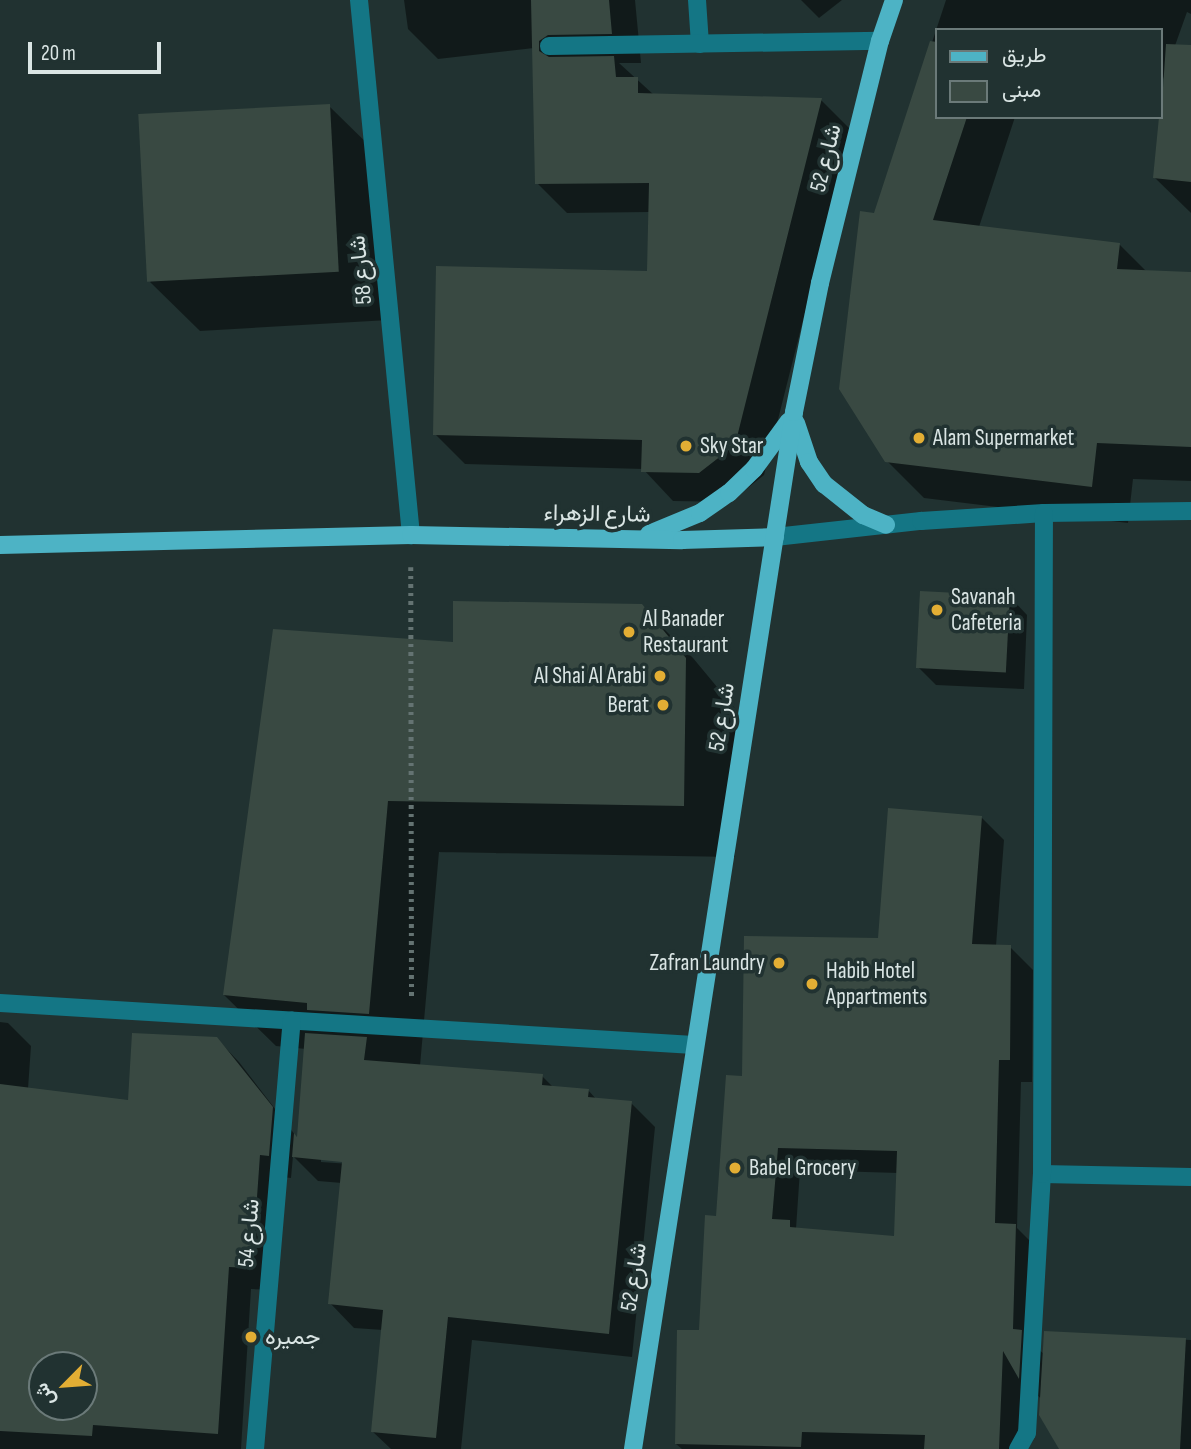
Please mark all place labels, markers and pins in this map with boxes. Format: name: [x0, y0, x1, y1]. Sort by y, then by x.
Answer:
place label: Alam Supermarket: [933, 424, 1074, 452]
marker: Alam Supermarket: [911, 430, 927, 446]
place label: Sky Star: [700, 432, 763, 460]
marker: Sky Star: [678, 438, 694, 454]
place label: Savanah Cafeteria: [951, 583, 1022, 637]
marker: Savanah Cafeteria: [929, 602, 945, 618]
place label: Al Banader Restaurant: [643, 605, 728, 659]
marker: Al Banader Restaurant: [621, 624, 637, 640]
place label: Al Shai Al Arabi: [534, 662, 646, 690]
marker: Al Shai Al Arabi: [652, 668, 668, 684]
place label: Berat: [607, 691, 649, 719]
marker: Berat: [655, 697, 671, 713]
place label: Zafran Laundry: [650, 949, 765, 977]
marker: Zafran Laundry: [771, 955, 787, 971]
place label: Habib Hotel Appartments: [826, 957, 927, 1011]
marker: Habib Hotel Appartments: [804, 976, 820, 992]
place label: Babel Grocery: [749, 1154, 856, 1182]
marker: Babel Grocery: [727, 1160, 743, 1176]
place label: جميره: [265, 1323, 321, 1351]
marker: جميره: [243, 1329, 259, 1345]

